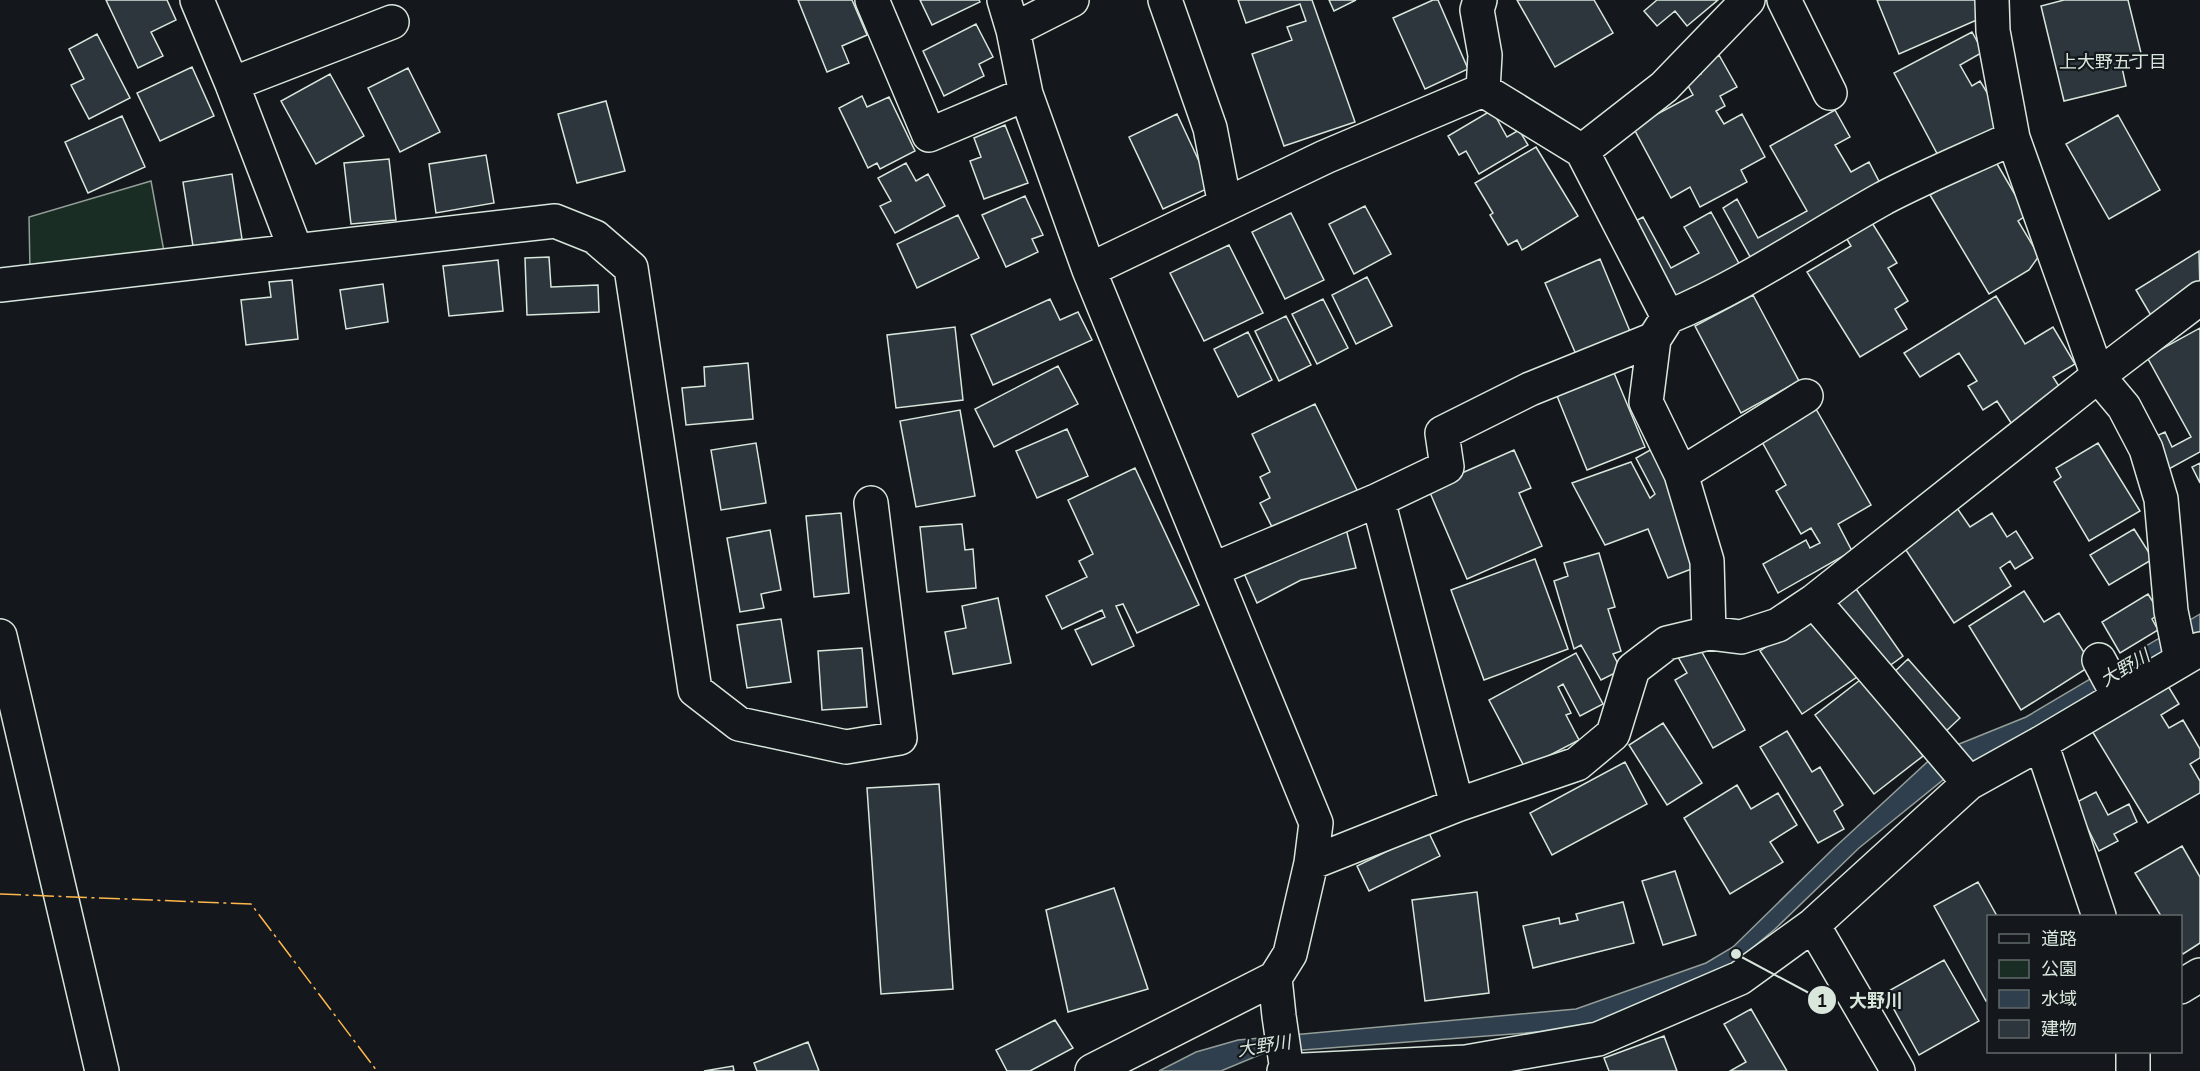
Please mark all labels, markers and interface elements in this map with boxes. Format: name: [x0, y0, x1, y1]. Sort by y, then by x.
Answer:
district label: 上大野五丁目: [2059, 50, 2167, 74]
water label: 大野川: [2096, 643, 2156, 692]
legend: [1987, 915, 2182, 1053]
text: 道路: [2041, 927, 2077, 951]
text: 公園: [2041, 957, 2077, 981]
callout: 大野川: [1807, 982, 1915, 1018]
text: 水域: [2041, 987, 2077, 1011]
text: 1: [1817, 989, 1827, 1013]
text: 大野川: [1849, 989, 1903, 1013]
text: 建物: [2041, 1017, 2077, 1041]
water label: 大野川: [1235, 1030, 1295, 1062]

